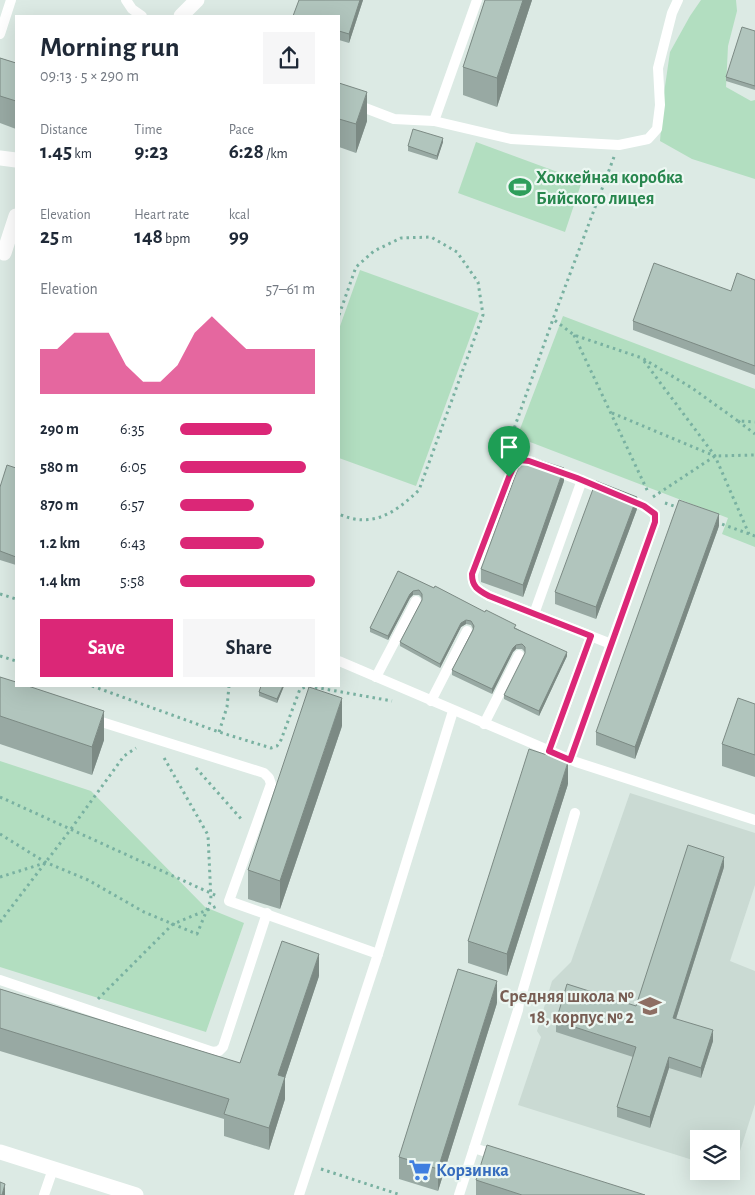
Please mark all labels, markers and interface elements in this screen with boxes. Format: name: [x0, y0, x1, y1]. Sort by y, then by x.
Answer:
button: share: [263, 32, 315, 84]
text: Morning run: [40, 34, 180, 62]
text: 09:13 · 5 × 290 m: [40, 68, 139, 84]
text: Distance: [40, 123, 87, 137]
text: Time: [134, 123, 162, 137]
text: Pace: [229, 123, 254, 137]
text: 1.45: [40, 141, 72, 162]
text: 9:23: [134, 141, 168, 162]
text: 6:28: [229, 141, 264, 162]
text: km: [72, 147, 92, 161]
text: /km: [264, 147, 288, 161]
place label: Хоккейная коробка Бийского лицея: [536, 169, 684, 208]
sports icon: Хоккейная коробка Бийского лицея: [507, 174, 533, 200]
text: Elevation: [40, 208, 91, 222]
text: Heart rate: [134, 208, 189, 222]
text: kcal: [229, 208, 250, 222]
text: 25: [40, 226, 59, 247]
text: 148: [134, 226, 163, 247]
text: 99: [229, 226, 249, 247]
text: m: [59, 232, 72, 246]
text: bpm: [163, 232, 191, 246]
text: Elevation: [40, 281, 98, 297]
text: 57–61 m: [266, 281, 315, 297]
text: 290 m: [40, 421, 79, 437]
text: 6:35: [120, 421, 144, 437]
pin: [488, 426, 530, 477]
icon: arrive: [495, 433, 523, 461]
text: 580 m: [40, 459, 78, 475]
text: 6:05: [120, 459, 146, 475]
text: 870 m: [40, 497, 78, 513]
text: 6:57: [120, 497, 145, 513]
text: 1.2 km: [40, 535, 80, 551]
text: 6:43: [120, 535, 145, 551]
text: 1.4 km: [40, 573, 81, 589]
text: 5:58: [120, 573, 145, 589]
button: Save: [40, 619, 173, 677]
button: Share: [183, 619, 315, 677]
place label: Средняя школа № 18, корпус № 2: [500, 988, 635, 1027]
school or university icon: Средняя школа № 18, корпус № 2: [637, 993, 663, 1019]
map controls: [690, 1130, 740, 1180]
button: layers: [690, 1130, 740, 1180]
supermarket icon: Корзинка: [407, 1157, 433, 1183]
place label: Корзинка: [436, 1162, 509, 1180]

